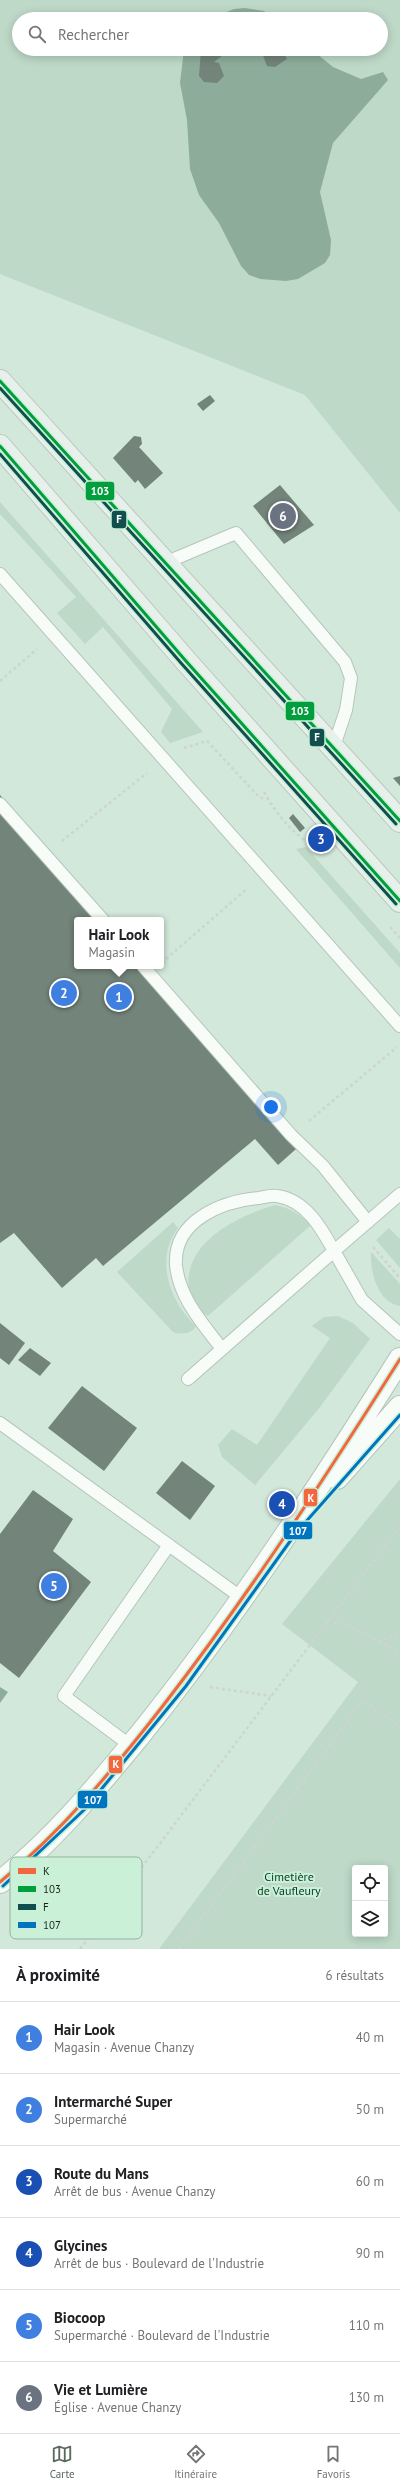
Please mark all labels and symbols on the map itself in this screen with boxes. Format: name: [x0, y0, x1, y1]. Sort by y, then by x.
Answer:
line badge: 103: [85, 481, 115, 501]
text: 103: [91, 484, 109, 498]
pin: 6: [270, 501, 296, 531]
line badge: F: [111, 510, 127, 529]
text: F: [116, 512, 122, 526]
line badge: 103: [285, 701, 315, 721]
text: 103: [291, 704, 309, 718]
line badge: F: [309, 728, 325, 747]
text: F: [314, 730, 320, 744]
pin: 3: [308, 824, 334, 854]
pin: 2: [51, 978, 77, 1008]
pin: 1: [106, 982, 132, 1012]
your location: [261, 1097, 281, 1117]
line badge: K: [303, 1488, 318, 1507]
pin: 4: [269, 1489, 295, 1519]
text: K: [308, 1491, 315, 1505]
line badge: 107: [283, 1521, 313, 1540]
text: 107: [289, 1524, 307, 1538]
pin: 5: [41, 1571, 67, 1601]
line badge: K: [108, 1755, 123, 1774]
text: K: [113, 1757, 120, 1771]
line badge: 107: [77, 1790, 108, 1809]
text: 107: [84, 1793, 102, 1807]
legend: [10, 1857, 142, 1939]
text: K: [43, 1864, 50, 1878]
park label: Cimetière de Vaufleury: [257, 1869, 321, 1898]
text: 103: [43, 1882, 61, 1896]
text: F: [43, 1900, 49, 1914]
text: 107: [43, 1918, 61, 1932]

